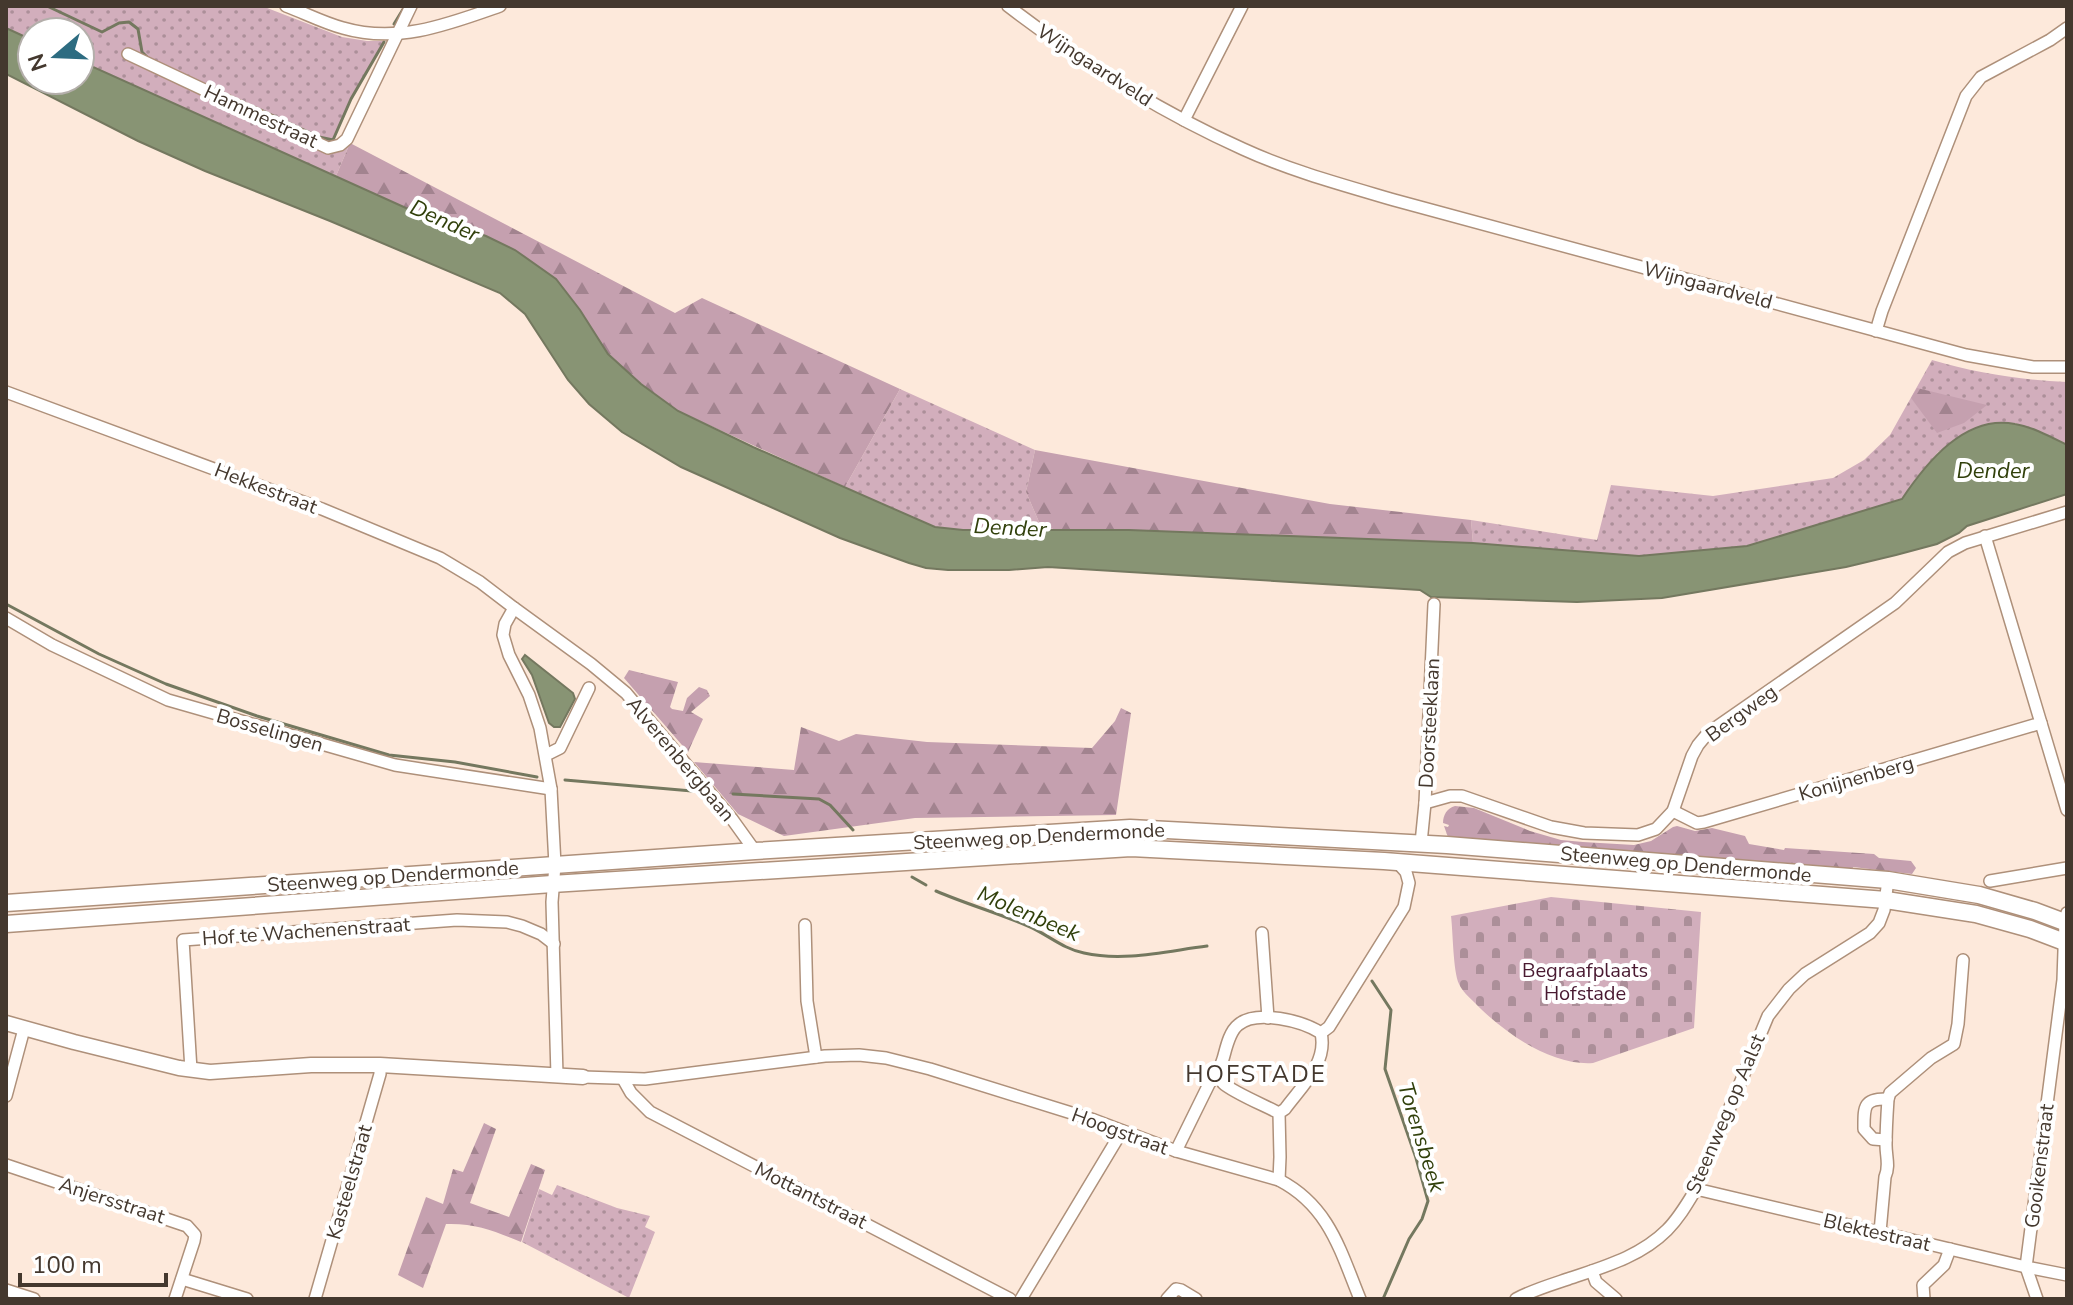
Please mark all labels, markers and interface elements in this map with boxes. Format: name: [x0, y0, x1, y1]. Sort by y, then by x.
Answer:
north arrow: [16, 16, 96, 96]
street label: Wijngaardveld: [1032, 18, 1158, 113]
text: N: [21, 50, 55, 75]
street label: Hammestraat: [200, 78, 323, 155]
water label: Dender: [405, 192, 485, 250]
street label: Wijngaardveld: [1640, 255, 1775, 316]
water label: Dender: [1957, 456, 2031, 486]
street label: Hekkestraat: [211, 457, 322, 521]
water label: Dender: [973, 511, 1048, 545]
street label: Doorsteeklaan: [1413, 657, 1446, 789]
street label: Bergweg: [1700, 678, 1782, 748]
street label: Alverenbergbaan: [620, 691, 741, 828]
street label: Bosselingen: [213, 702, 327, 759]
street label: Konijnenberg: [1795, 749, 1917, 808]
street label: Steenweg op Dendermonde: [912, 816, 1166, 857]
street label: Steenweg op Dendermonde: [1559, 840, 1813, 889]
street label: Steenweg op Dendermonde: [266, 854, 520, 899]
water label: Molenbeek: [973, 879, 1085, 949]
street label: Hof te Wachenenstraat: [201, 911, 412, 952]
park label: Begraafplaats Hofstade: [1522, 957, 1648, 1007]
street label: Steenweg op Aalst: [1680, 1029, 1772, 1198]
district label: HOFSTADE: [1185, 1058, 1327, 1090]
water label: Torensbeek: [1390, 1079, 1452, 1197]
street label: Gooikenstraat: [2018, 1101, 2061, 1230]
street label: Hoogstraat: [1068, 1102, 1173, 1162]
street label: Kasteelstraat: [320, 1121, 379, 1243]
street label: Mottantstraat: [750, 1156, 872, 1236]
street label: Anjersstraat: [55, 1171, 169, 1231]
street label: Blektestraat: [1821, 1207, 1934, 1258]
scale bar: [20, 1237, 166, 1287]
text: 100 m: [32, 1249, 102, 1281]

